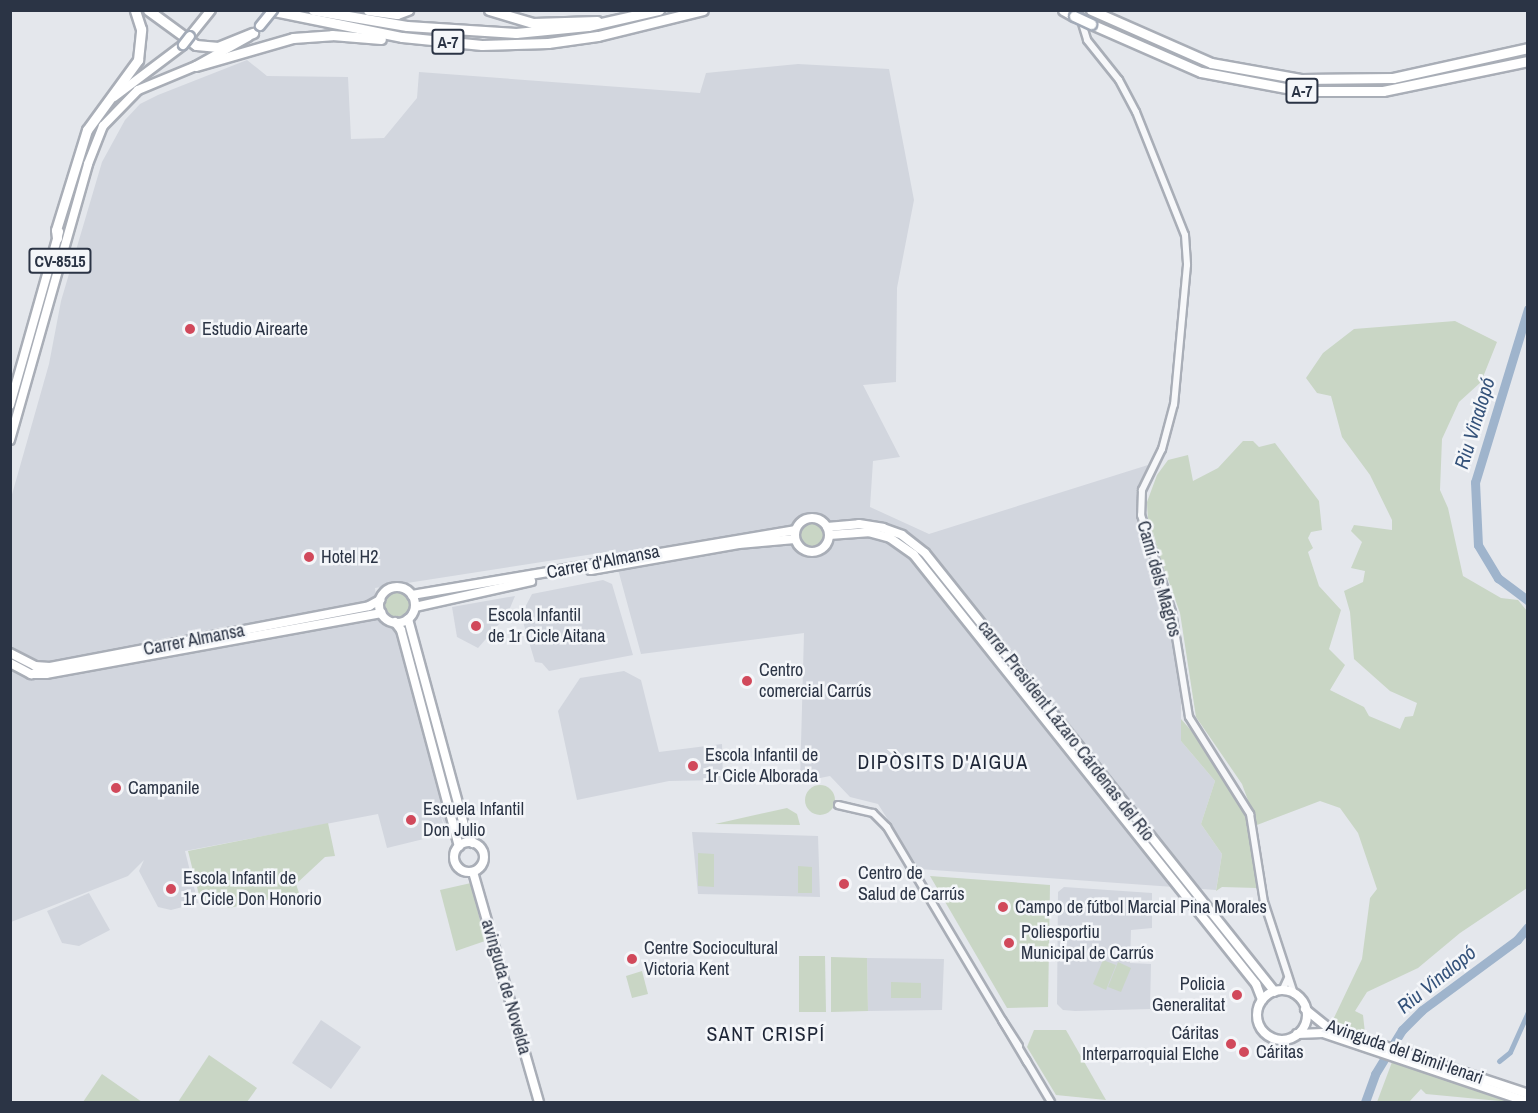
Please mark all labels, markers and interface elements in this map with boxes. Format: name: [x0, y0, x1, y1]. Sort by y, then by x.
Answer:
road number: A-7: [430, 29, 466, 55]
road number: A-7: [1284, 78, 1320, 104]
road number: CV-8515: [27, 248, 93, 274]
place label: Estudio Airearte: [202, 318, 309, 340]
marker: Estudio Airearte: [183, 322, 197, 336]
water label: Riu Vinalopó: [1449, 374, 1499, 472]
street label: Camí dels Magros: [1132, 518, 1186, 640]
street label: Carrer d'Almansa: [545, 540, 661, 584]
place label: Hotel H2: [321, 546, 378, 568]
marker: Hotel H2: [302, 550, 316, 564]
place label: Escola Infantil de 1r Cicle Aitana: [488, 605, 606, 648]
street label: carrer President Lázaro Cárdenas del Río: [973, 616, 1159, 846]
marker: Escola Infantil de 1r Cicle Aitana: [469, 619, 483, 633]
street label: Carrer Almansa: [141, 620, 247, 660]
place label: Centro comercial Carrús: [759, 660, 871, 702]
marker: Centro comercial Carrús: [740, 674, 754, 688]
place label: Escola Infantil de 1r Cicle Alborada: [705, 745, 819, 788]
district label: DIPÒSITS D'AIGUA: [857, 749, 1029, 773]
marker: Escola Infantil de 1r Cicle Alborada: [686, 759, 700, 773]
place label: Campanile: [128, 777, 199, 799]
marker: Campanile: [109, 781, 123, 795]
place label: Escuela Infantil Don Julio: [423, 799, 524, 842]
marker: Escuela Infantil Don Julio: [404, 813, 418, 827]
place label: Centro de Salud de Carrús: [858, 863, 965, 906]
place label: Escola Infantil de 1r Cicle Don Honorio: [183, 868, 322, 910]
marker: Centro de Salud de Carrús: [835, 875, 853, 893]
marker: Escola Infantil de 1r Cicle Don Honorio: [164, 882, 178, 896]
place label: Campo de fútbol Marcial Pina Morales: [1015, 896, 1267, 918]
marker: Campo de fútbol Marcial Pina Morales: [996, 900, 1010, 914]
street label: avinguda de Novelda: [476, 917, 536, 1057]
place label: Poliesportiu Municipal de Carrús: [1021, 922, 1154, 964]
marker: Poliesportiu Municipal de Carrús: [1002, 936, 1016, 950]
place label: Centre Sociocultural Victoria Kent: [644, 938, 778, 980]
water label: Riu Vinalopó: [1392, 940, 1480, 1018]
marker: Centre Sociocultural Victoria Kent: [625, 952, 639, 966]
place label: Policia Generalitat: [1152, 974, 1225, 1016]
marker: Policia Generalitat: [1230, 988, 1244, 1002]
street label: Avinguda del Bimil·lenari: [1324, 1015, 1486, 1089]
district label: SANT CRISPÍ: [706, 1021, 826, 1045]
place label: Cáritas Interparroquial Elche: [1082, 1023, 1219, 1066]
marker: Cáritas Interparroquial Elche: [1224, 1037, 1238, 1051]
place label: Cáritas: [1256, 1041, 1304, 1063]
marker: Cáritas: [1237, 1045, 1251, 1059]

